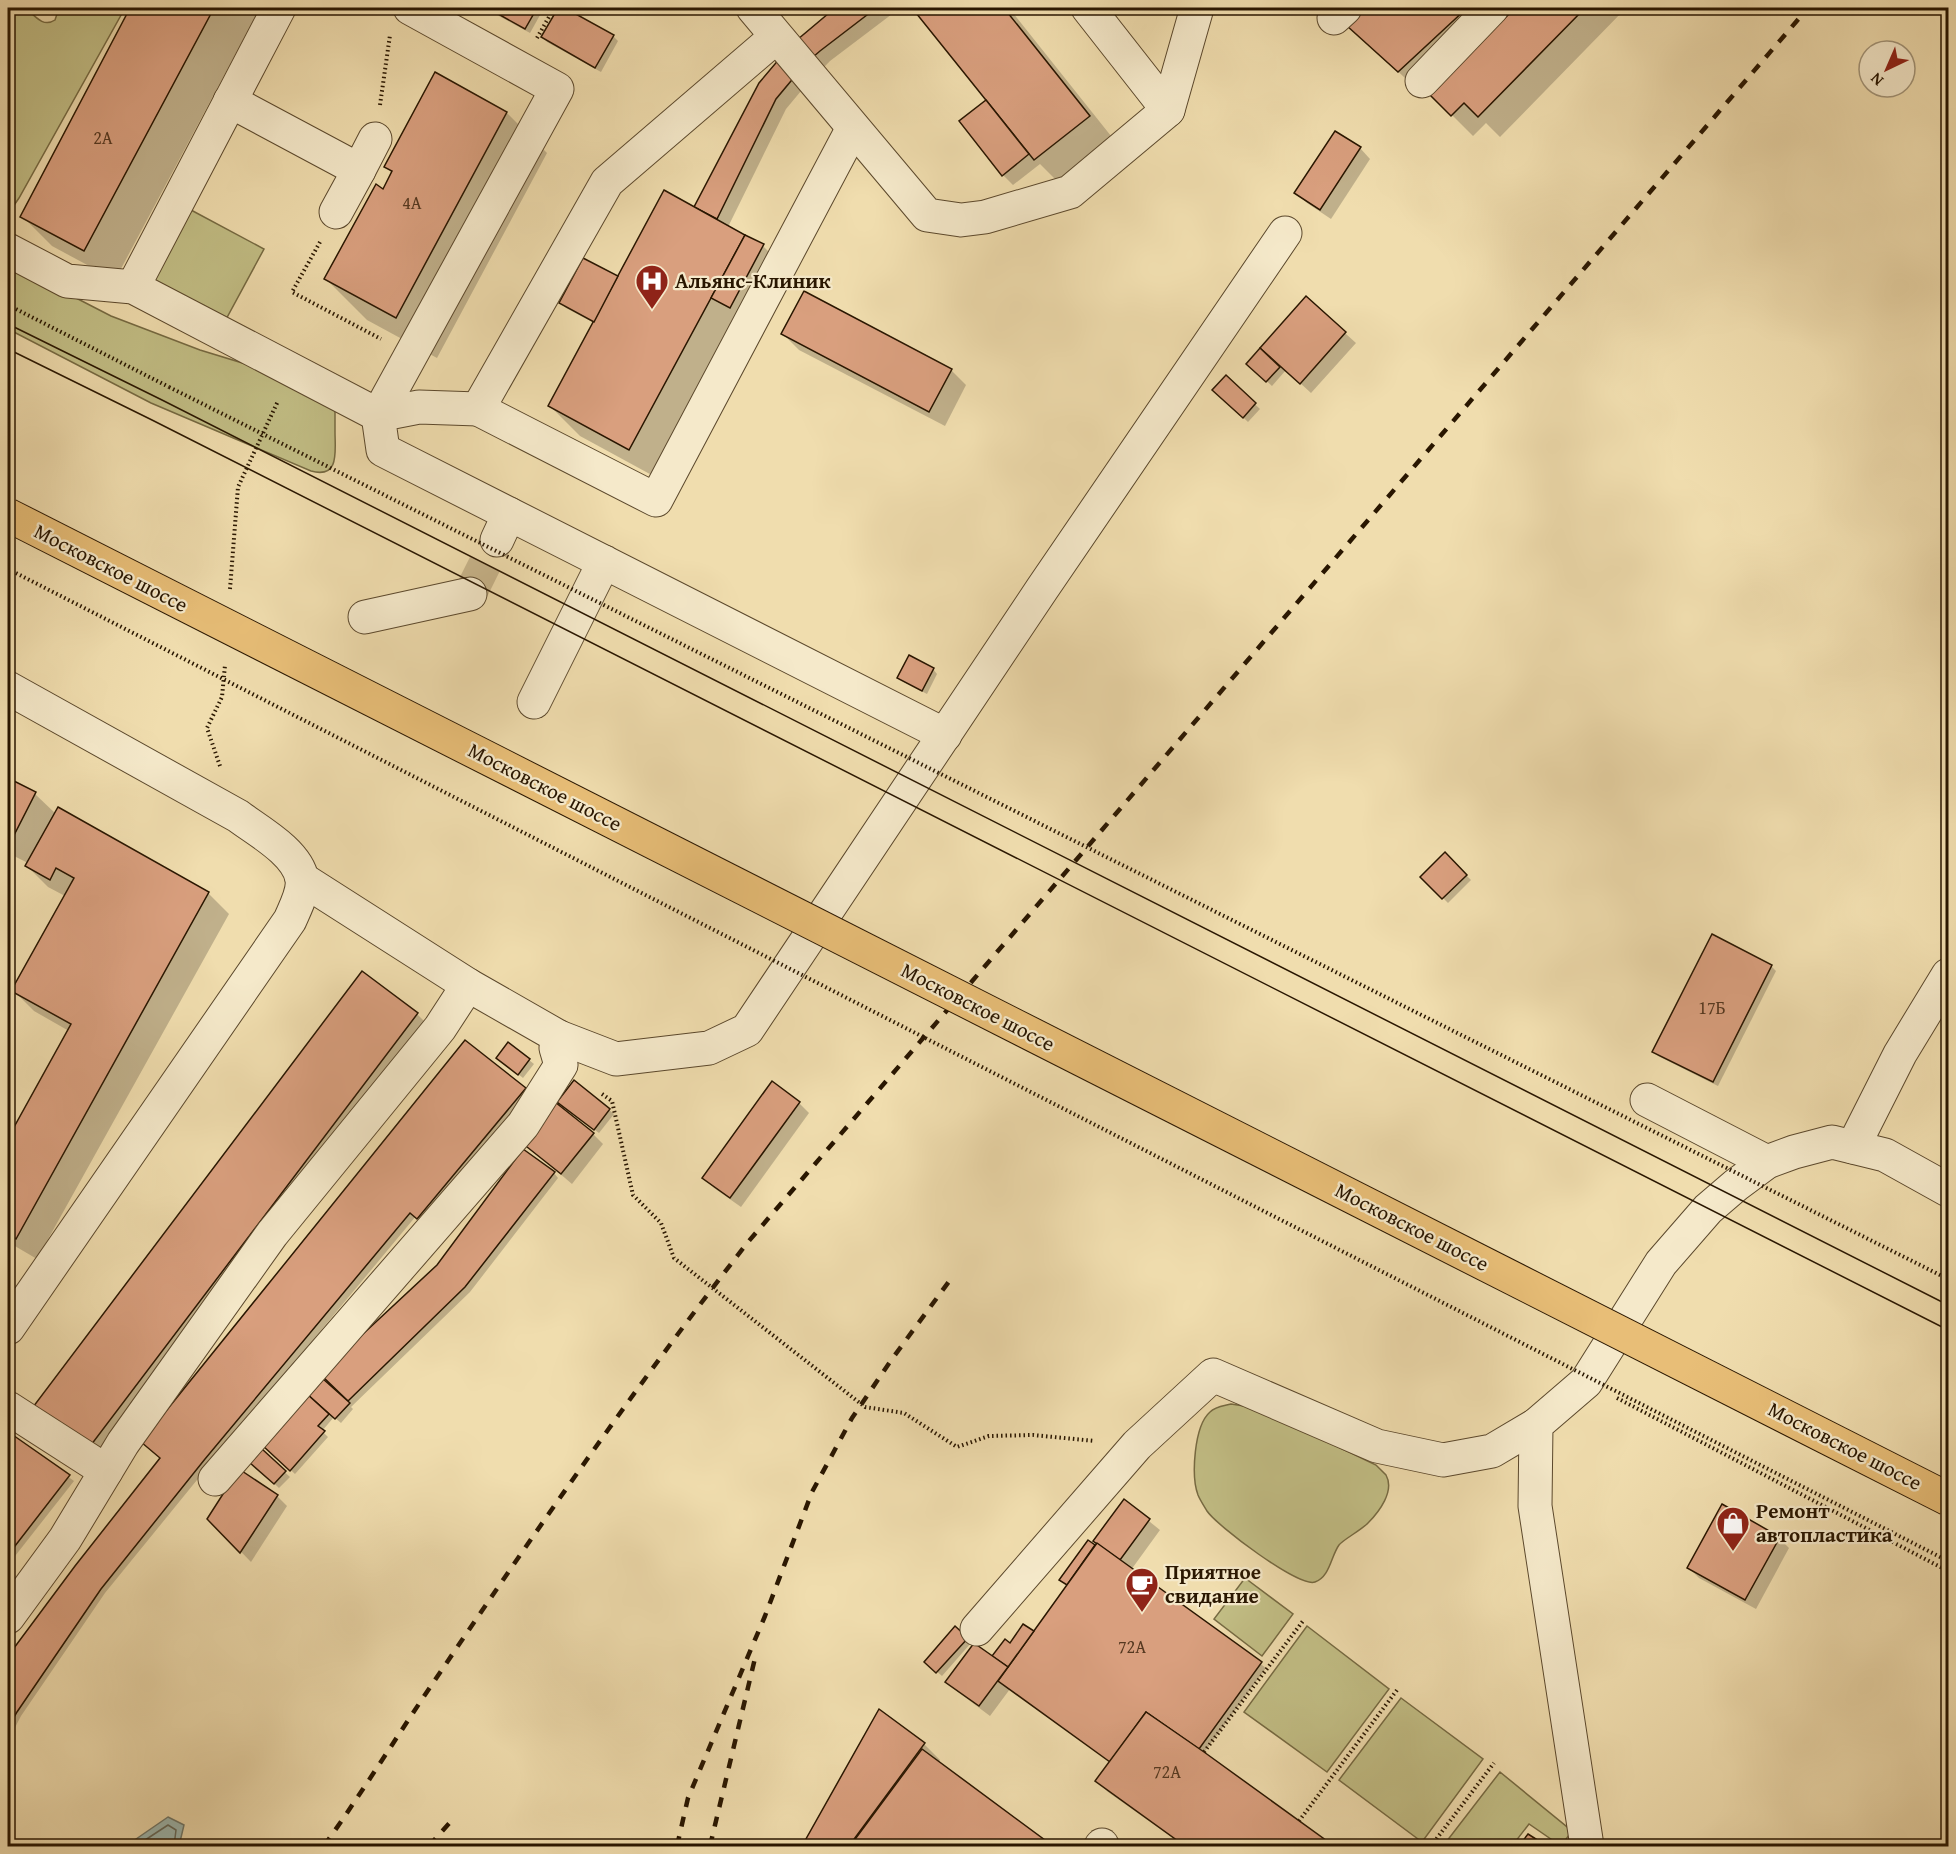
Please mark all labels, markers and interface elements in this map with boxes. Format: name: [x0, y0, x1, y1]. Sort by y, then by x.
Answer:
north arrow: [1857, 39, 1917, 99]
text: N: [1864, 67, 1889, 92]
house number: 2А: [93, 124, 113, 151]
house number: 4А: [402, 189, 422, 216]
hospital icon: Альянс-Клиник: [634, 263, 670, 310]
place label: Альянс-Клиник: [675, 265, 831, 296]
street label: Московское шоссе: [29, 515, 194, 620]
street label: Московское шоссе: [463, 734, 628, 839]
street label: Московское шоссе: [896, 954, 1061, 1059]
house number: 17Б: [1698, 994, 1726, 1021]
street label: Московское шоссе: [1330, 1174, 1495, 1279]
street label: Московское шоссе: [1763, 1393, 1928, 1498]
place label: Ремонт автопластика: [1756, 1495, 1893, 1550]
shop icon: Ремонт автопластика: [1715, 1505, 1751, 1552]
place label: Приятное свидание: [1165, 1556, 1261, 1611]
cafe icon: Приятное свидание: [1124, 1566, 1160, 1613]
house number: 72А: [1118, 1633, 1146, 1660]
house number: 72А: [1153, 1758, 1181, 1785]

